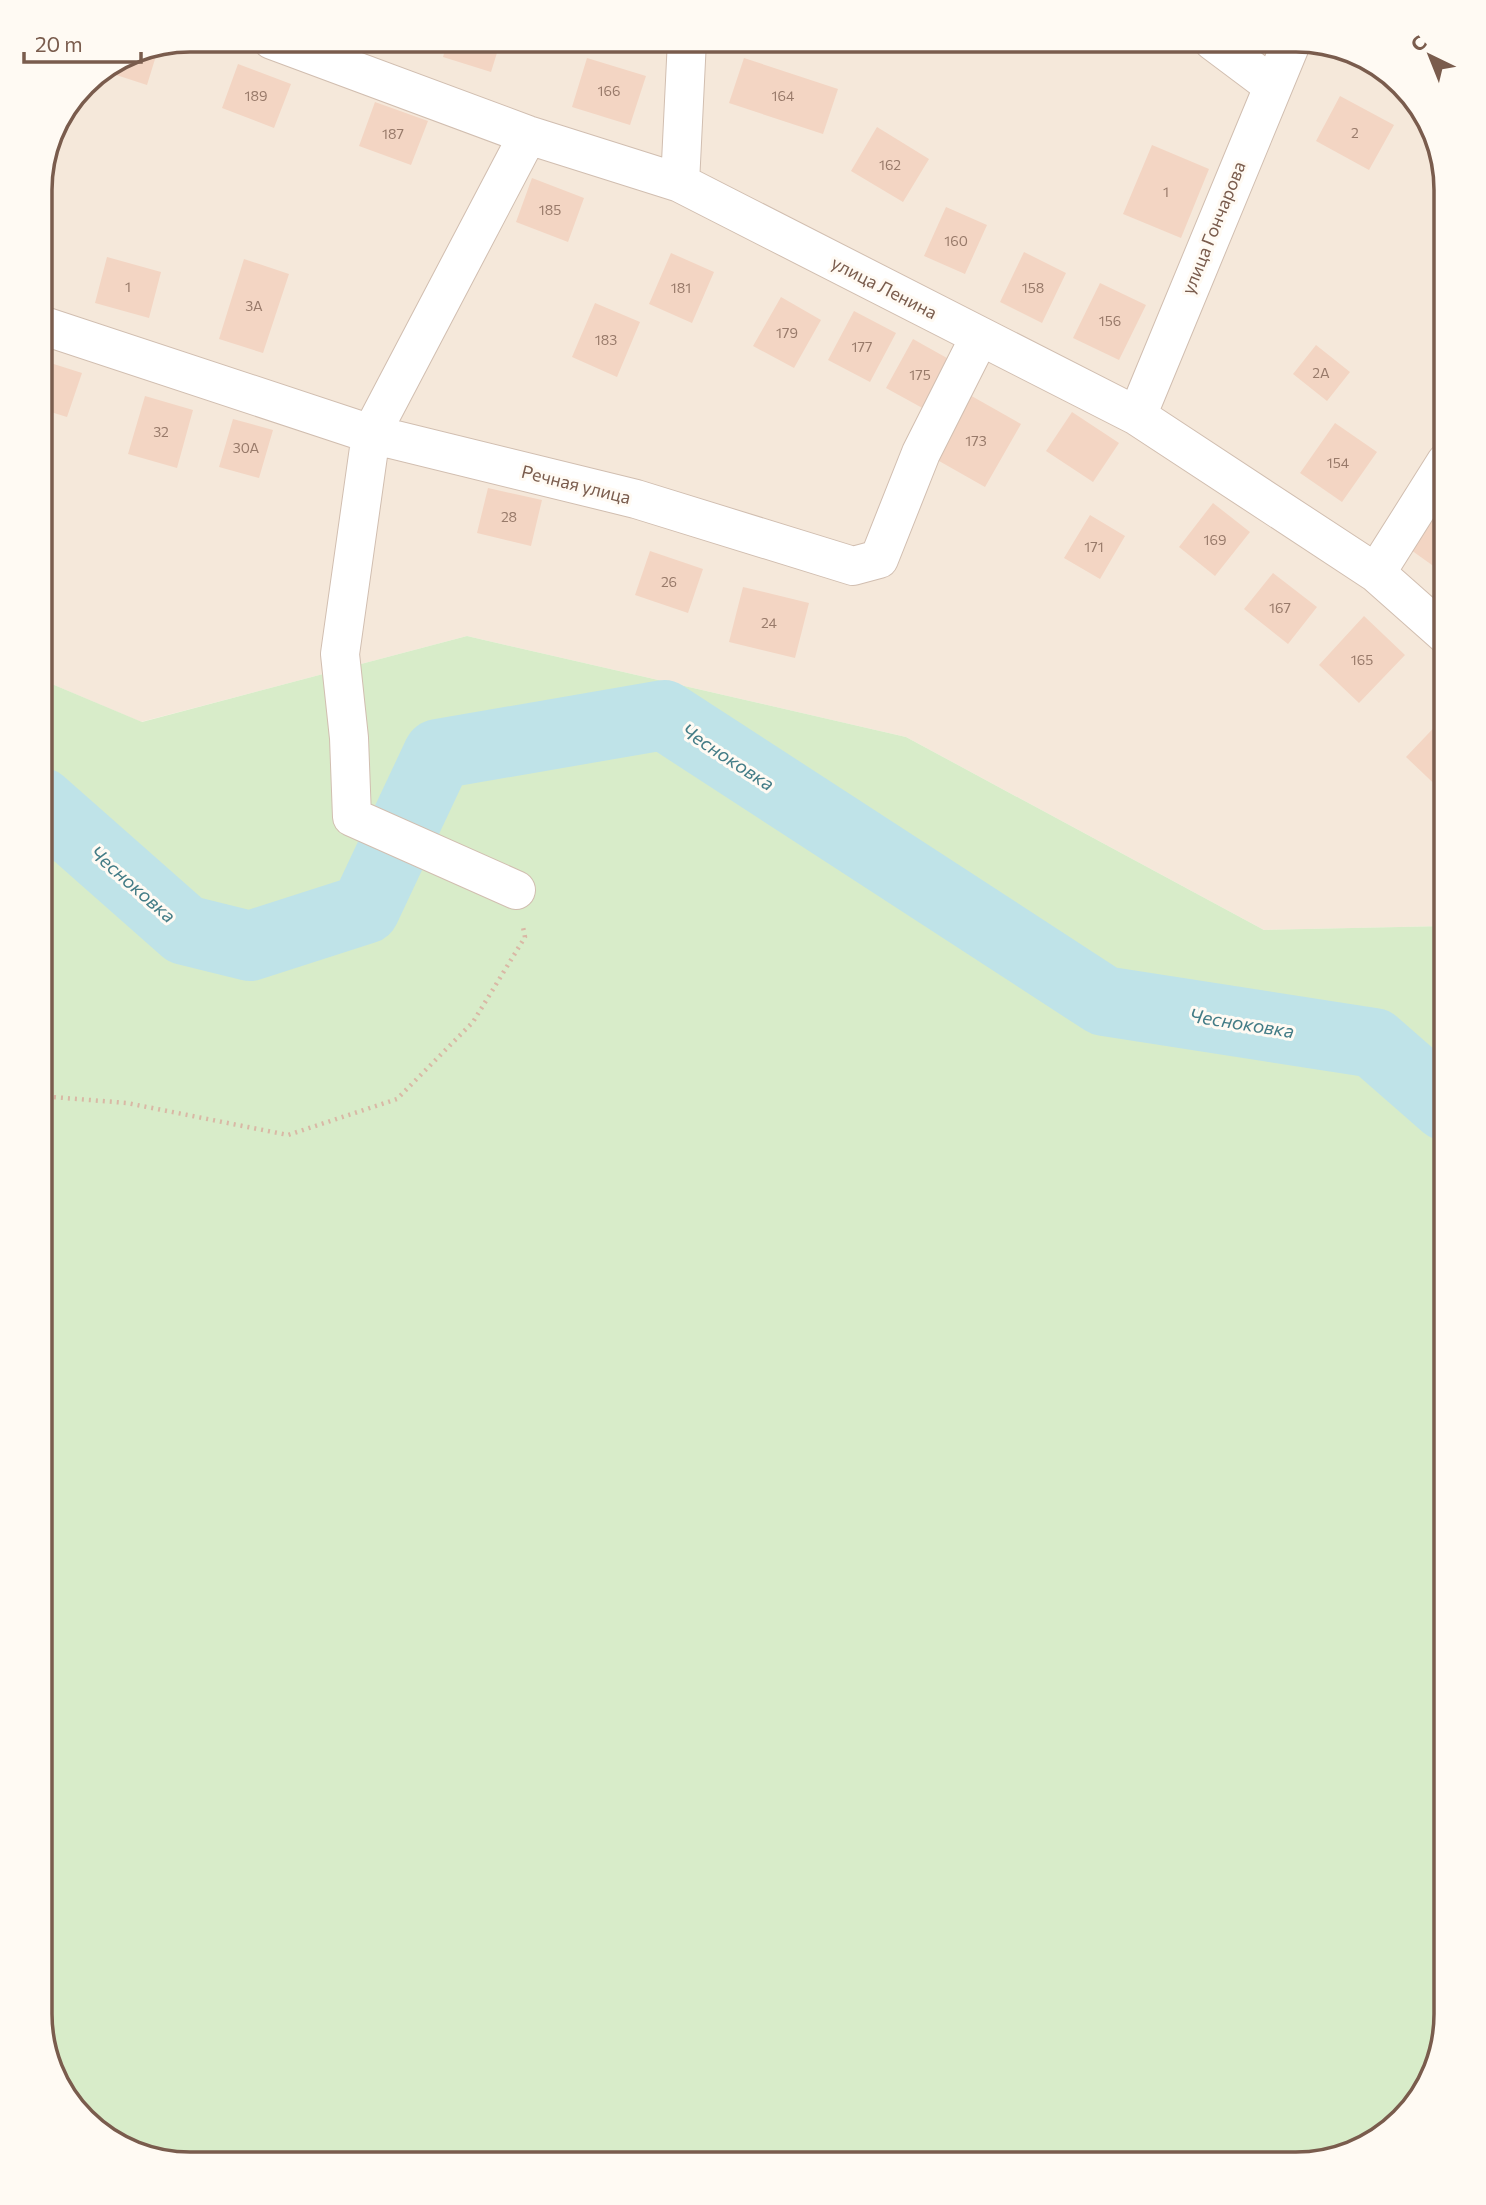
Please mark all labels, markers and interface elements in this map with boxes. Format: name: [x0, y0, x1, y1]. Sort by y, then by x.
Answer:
scale bar: [24, 21, 142, 65]
north arrow: [1395, 21, 1465, 91]
text: С: [1405, 30, 1431, 56]
text: 20 m: [35, 31, 83, 56]
house number: 166: [598, 82, 620, 99]
house number: 189: [245, 87, 267, 104]
house number: 164: [772, 87, 795, 104]
house number: 2: [1351, 124, 1359, 141]
house number: 187: [382, 125, 404, 142]
house number: 162: [879, 156, 901, 173]
street label: улица Гончарова: [1176, 158, 1250, 297]
house number: 1: [1163, 183, 1169, 200]
house number: 185: [539, 201, 561, 218]
house number: 160: [944, 232, 968, 249]
street label: улица Ленина: [828, 251, 941, 323]
house number: 1: [125, 278, 131, 295]
house number: 181: [671, 279, 691, 296]
house number: 158: [1022, 279, 1044, 296]
house number: 3А: [245, 297, 263, 314]
house number: 156: [1099, 312, 1121, 329]
house number: 179: [776, 324, 798, 341]
house number: 183: [595, 331, 617, 348]
house number: 177: [852, 338, 872, 355]
house number: 2А: [1312, 364, 1330, 381]
house number: 175: [909, 366, 931, 383]
house number: 32: [153, 423, 169, 440]
house number: 173: [965, 432, 987, 449]
house number: 30А: [233, 439, 260, 456]
house number: 154: [1327, 454, 1350, 471]
street label: Речная улица: [519, 460, 633, 508]
house number: 28: [501, 508, 517, 525]
house number: 169: [1204, 531, 1226, 548]
house number: 171: [1084, 538, 1104, 555]
house number: 26: [661, 573, 677, 590]
house number: 167: [1269, 599, 1291, 616]
house number: 24: [761, 614, 778, 631]
house number: 165: [1351, 651, 1373, 668]
water label: Чесноковка: [678, 718, 779, 795]
water label: Чесноковка: [86, 840, 181, 927]
water label: Чесноковка: [1188, 1003, 1296, 1042]

